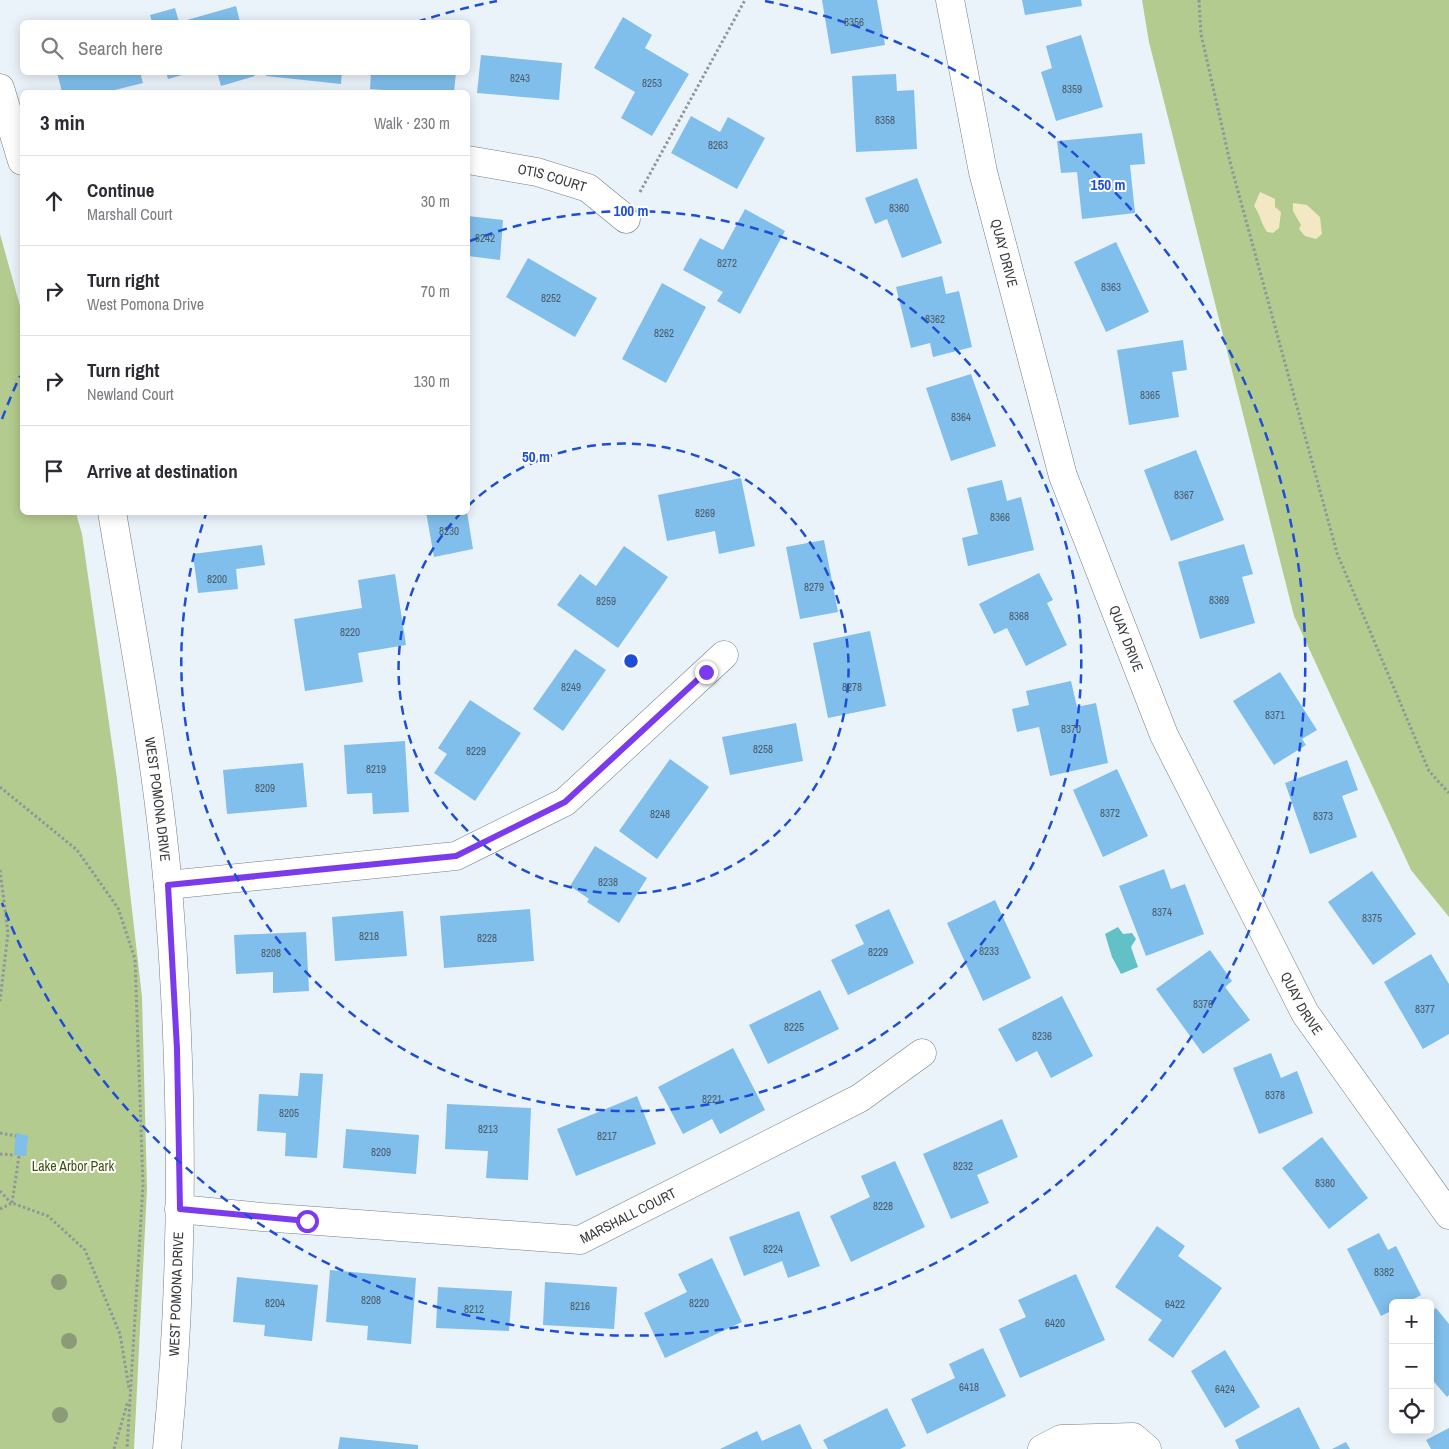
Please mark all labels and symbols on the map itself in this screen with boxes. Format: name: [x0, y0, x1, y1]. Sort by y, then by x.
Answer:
house number: 8356: [844, 15, 864, 29]
house number: 8243: [510, 71, 530, 85]
house number: 8253: [642, 76, 662, 90]
house number: 8359: [1062, 82, 1082, 96]
house number: 8358: [875, 113, 895, 127]
house number: 8263: [708, 138, 728, 152]
street label: OTIS COURT: [516, 160, 589, 196]
text: 150 m: [1091, 174, 1125, 195]
text: 100 m: [614, 200, 648, 221]
house number: 8360: [889, 201, 909, 215]
street label: QUAY DRIVE: [987, 217, 1022, 289]
house number: 8242: [475, 231, 495, 245]
house number: 8272: [717, 256, 737, 270]
house number: 8363: [1101, 280, 1121, 294]
house number: 8252: [541, 291, 561, 305]
house number: 8362: [925, 312, 945, 326]
house number: 8262: [654, 326, 674, 340]
house number: 8365: [1140, 388, 1160, 402]
house number: 8364: [951, 410, 971, 424]
text: 50 m: [522, 446, 550, 467]
house number: 8367: [1174, 488, 1194, 502]
house number: 8269: [695, 506, 715, 520]
house number: 8366: [990, 510, 1010, 524]
house number: 8230: [439, 524, 459, 538]
house number: 8200: [207, 572, 227, 586]
house number: 8279: [804, 580, 824, 594]
house number: 8369: [1209, 593, 1229, 607]
house number: 8259: [596, 594, 616, 608]
street label: QUAY DRIVE: [1105, 603, 1147, 674]
house number: 8368: [1009, 609, 1029, 623]
house number: 8220: [340, 625, 360, 639]
centre of rings: [622, 652, 640, 670]
route end: [695, 661, 718, 684]
house number: 8249: [561, 680, 581, 694]
house number: 8278: [842, 680, 862, 694]
house number: 8371: [1265, 708, 1285, 722]
house number: 8370: [1061, 722, 1081, 736]
street label: WEST POMONA DRIVE: [141, 736, 175, 862]
house number: 8258: [753, 742, 773, 756]
house number: 8229: [466, 744, 486, 758]
house number: 8219: [366, 762, 386, 776]
house number: 8209: [255, 781, 275, 795]
house number: 8372: [1100, 806, 1120, 820]
house number: 8248: [650, 807, 670, 821]
house number: 8373: [1313, 809, 1333, 823]
house number: 8238: [598, 875, 618, 889]
house number: 8374: [1152, 905, 1172, 919]
house number: 8375: [1362, 911, 1382, 925]
house number: 8218: [359, 929, 379, 943]
house number: 8228: [477, 931, 497, 945]
house number: 8233: [979, 944, 999, 958]
house number: 8229: [868, 945, 888, 959]
house number: 8208: [261, 946, 281, 960]
street label: QUAY DRIVE: [1277, 969, 1327, 1038]
house number: 8376: [1193, 997, 1213, 1011]
house number: 8377: [1415, 1002, 1435, 1016]
house number: 8225: [784, 1020, 804, 1034]
house number: 8236: [1032, 1029, 1052, 1043]
house number: 8378: [1265, 1088, 1285, 1102]
house number: 8221: [702, 1092, 722, 1106]
house number: 8205: [279, 1106, 299, 1120]
house number: 8213: [478, 1122, 498, 1136]
house number: 8217: [597, 1129, 617, 1143]
house number: 8209: [371, 1145, 391, 1159]
park label: Lake Arbor Park: [32, 1157, 114, 1175]
house number: 8232: [953, 1159, 973, 1173]
house number: 8380: [1315, 1176, 1335, 1190]
street label: MARSHALL COURT: [577, 1184, 679, 1248]
house number: 8228: [873, 1199, 893, 1213]
route start: [296, 1210, 319, 1233]
street label: WEST POMONA DRIVE: [165, 1231, 187, 1357]
house number: 8224: [763, 1242, 783, 1256]
house number: 8382: [1374, 1265, 1394, 1279]
house number: 8208: [361, 1293, 381, 1307]
house number: 8204: [265, 1296, 285, 1310]
house number: 8220: [689, 1296, 709, 1310]
house number: 6422: [1165, 1297, 1185, 1311]
house number: 8216: [570, 1299, 590, 1313]
house number: 8212: [464, 1302, 484, 1316]
house number: 6420: [1045, 1316, 1065, 1330]
house number: 6418: [959, 1380, 979, 1394]
house number: 6424: [1215, 1382, 1235, 1396]

